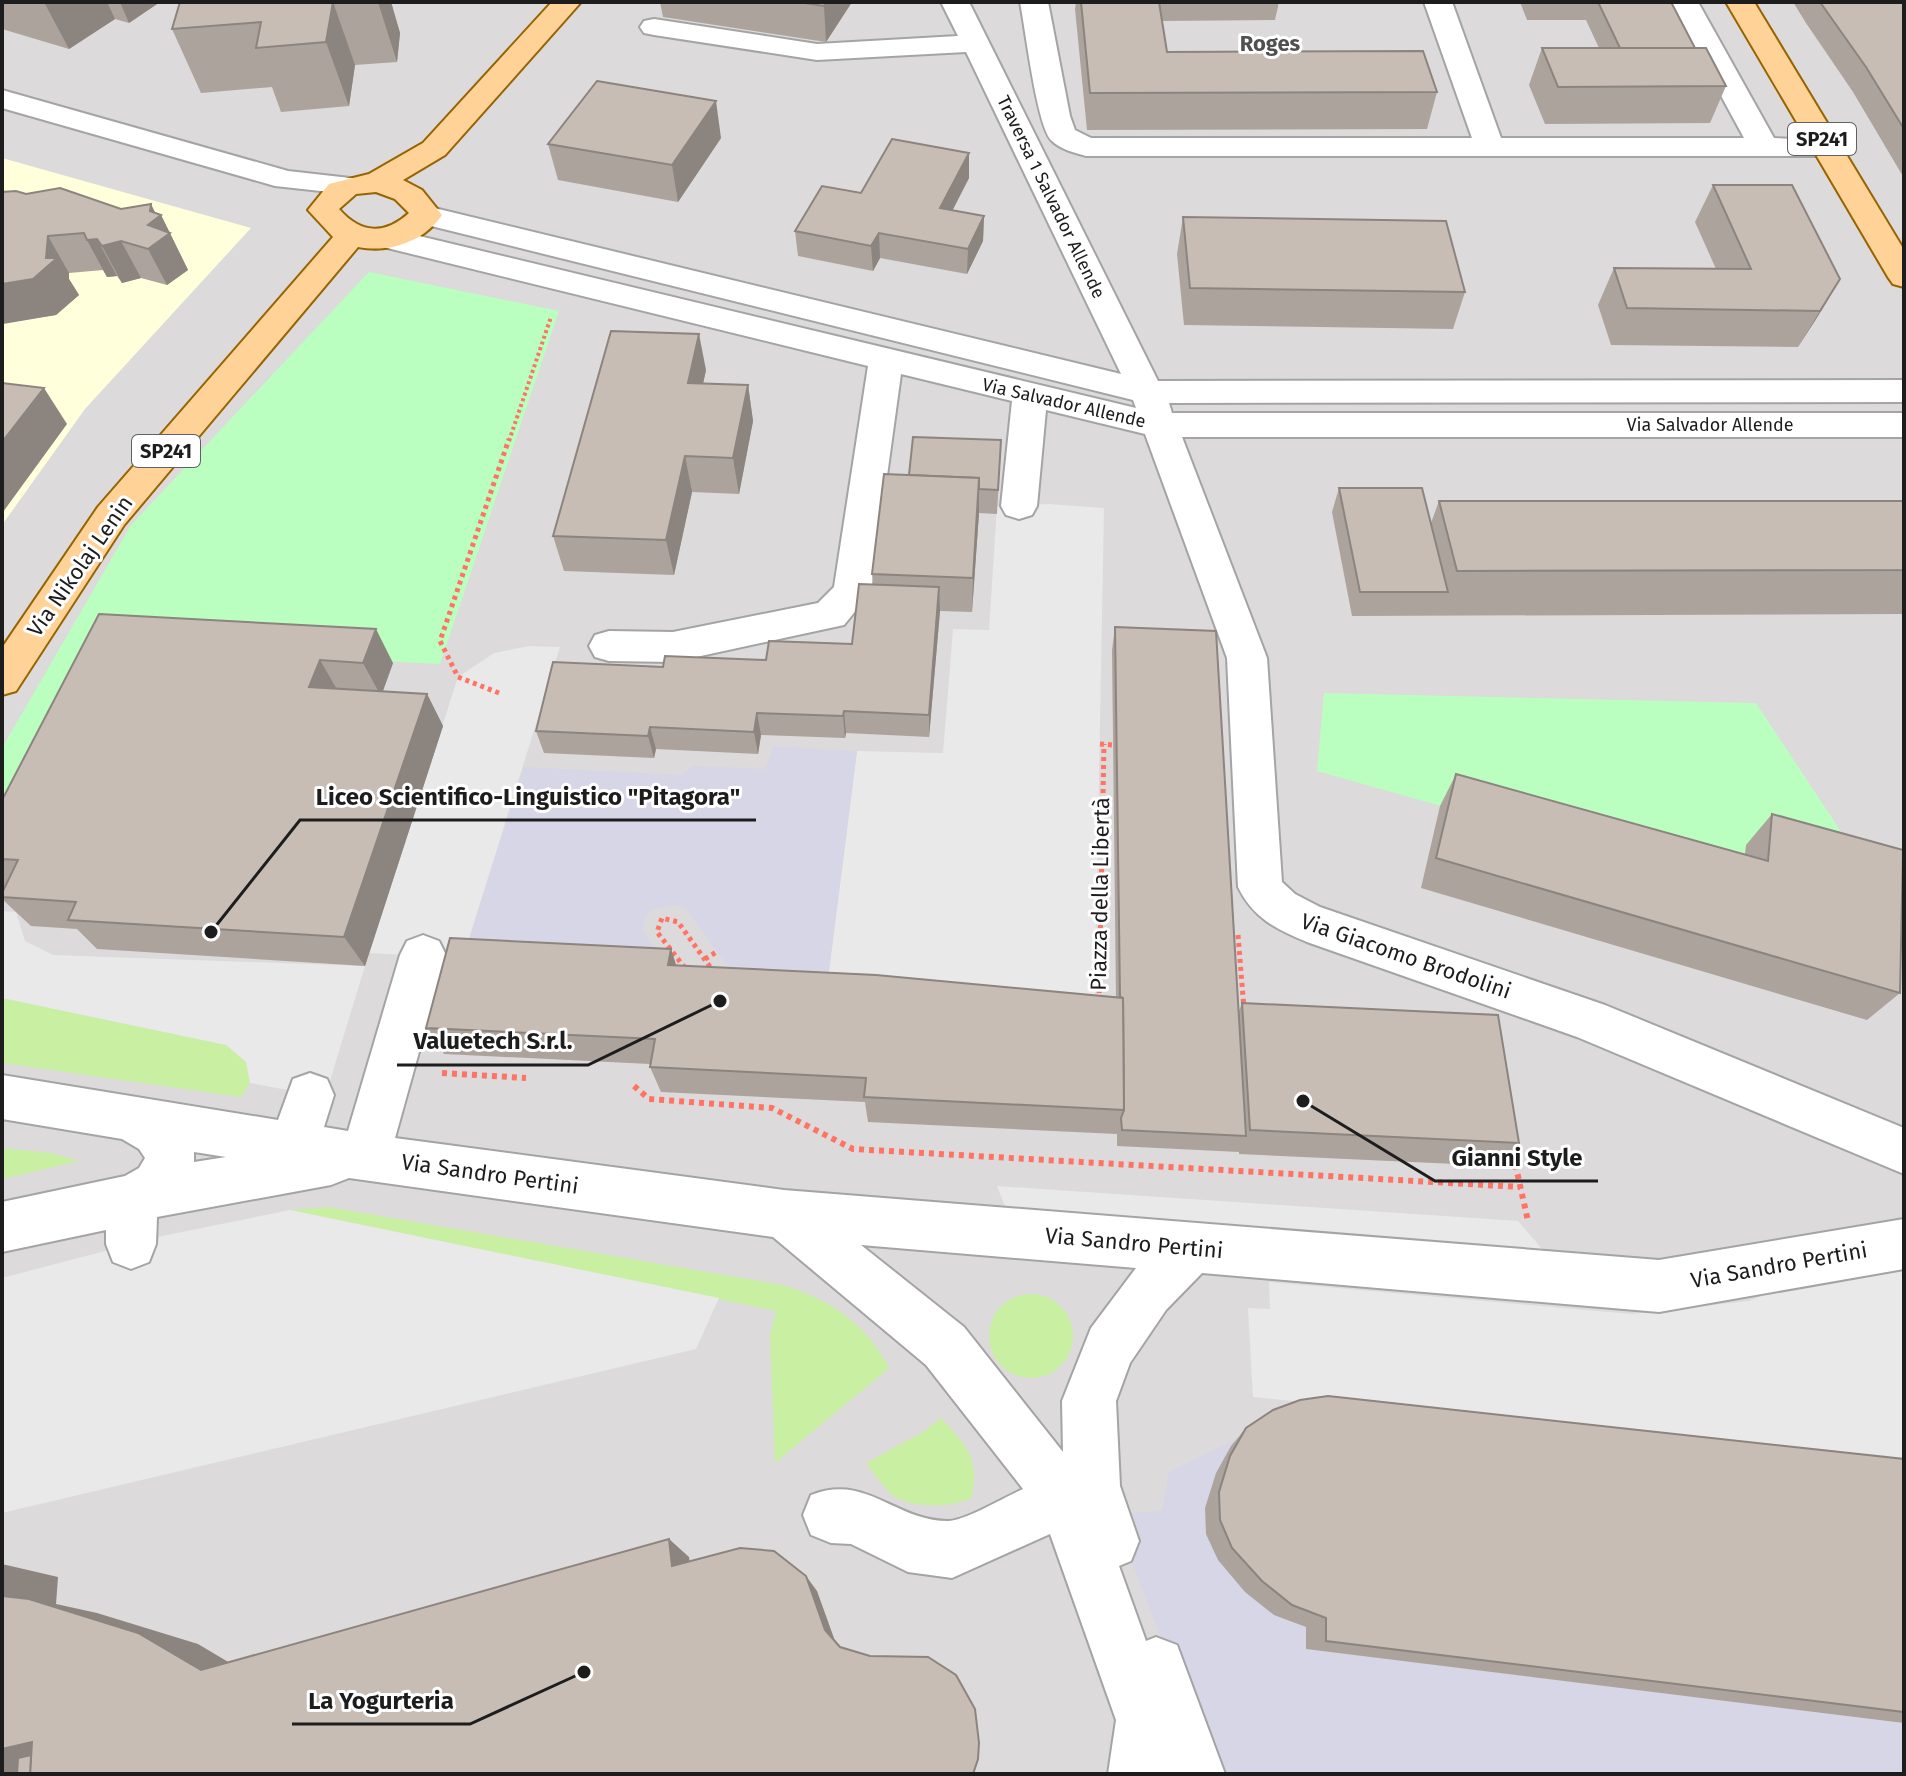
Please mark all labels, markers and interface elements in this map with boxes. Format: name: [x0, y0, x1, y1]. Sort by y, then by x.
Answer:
district label: Roges: [1240, 30, 1301, 57]
street label: Traversa 1 Salvador Allende: [992, 92, 1110, 302]
road number: SP241: [1788, 123, 1856, 155]
street label: Via Salvador Allende: [980, 373, 1148, 433]
street label: Via Salvador Allende: [1626, 414, 1794, 436]
road number: SP241: [132, 435, 200, 467]
street label: Via Nikolaj Lenin: [21, 490, 139, 642]
callout: Liceo Scientifico-Linguistico "Pitagora": [300, 772, 756, 820]
text: Liceo Scientifico-Linguistico "Pitagora": [316, 783, 740, 811]
street label: Piazza della Libertà: [1085, 797, 1115, 991]
street label: Via Giacomo Brodolini: [1297, 907, 1515, 1005]
callout: Valuetech S.r.l.: [397, 1017, 588, 1065]
text: Valuetech S.r.l.: [413, 1027, 573, 1055]
callout: Gianni Style: [1435, 1133, 1598, 1181]
text: Gianni Style: [1451, 1144, 1583, 1172]
street label: Via Sandro Pertini: [400, 1148, 580, 1200]
street label: Via Sandro Pertini: [1044, 1222, 1224, 1264]
street label: Via Sandro Pertini: [1689, 1236, 1869, 1294]
callout: La Yogurteria: [292, 1676, 470, 1724]
text: La Yogurteria: [308, 1687, 454, 1715]

